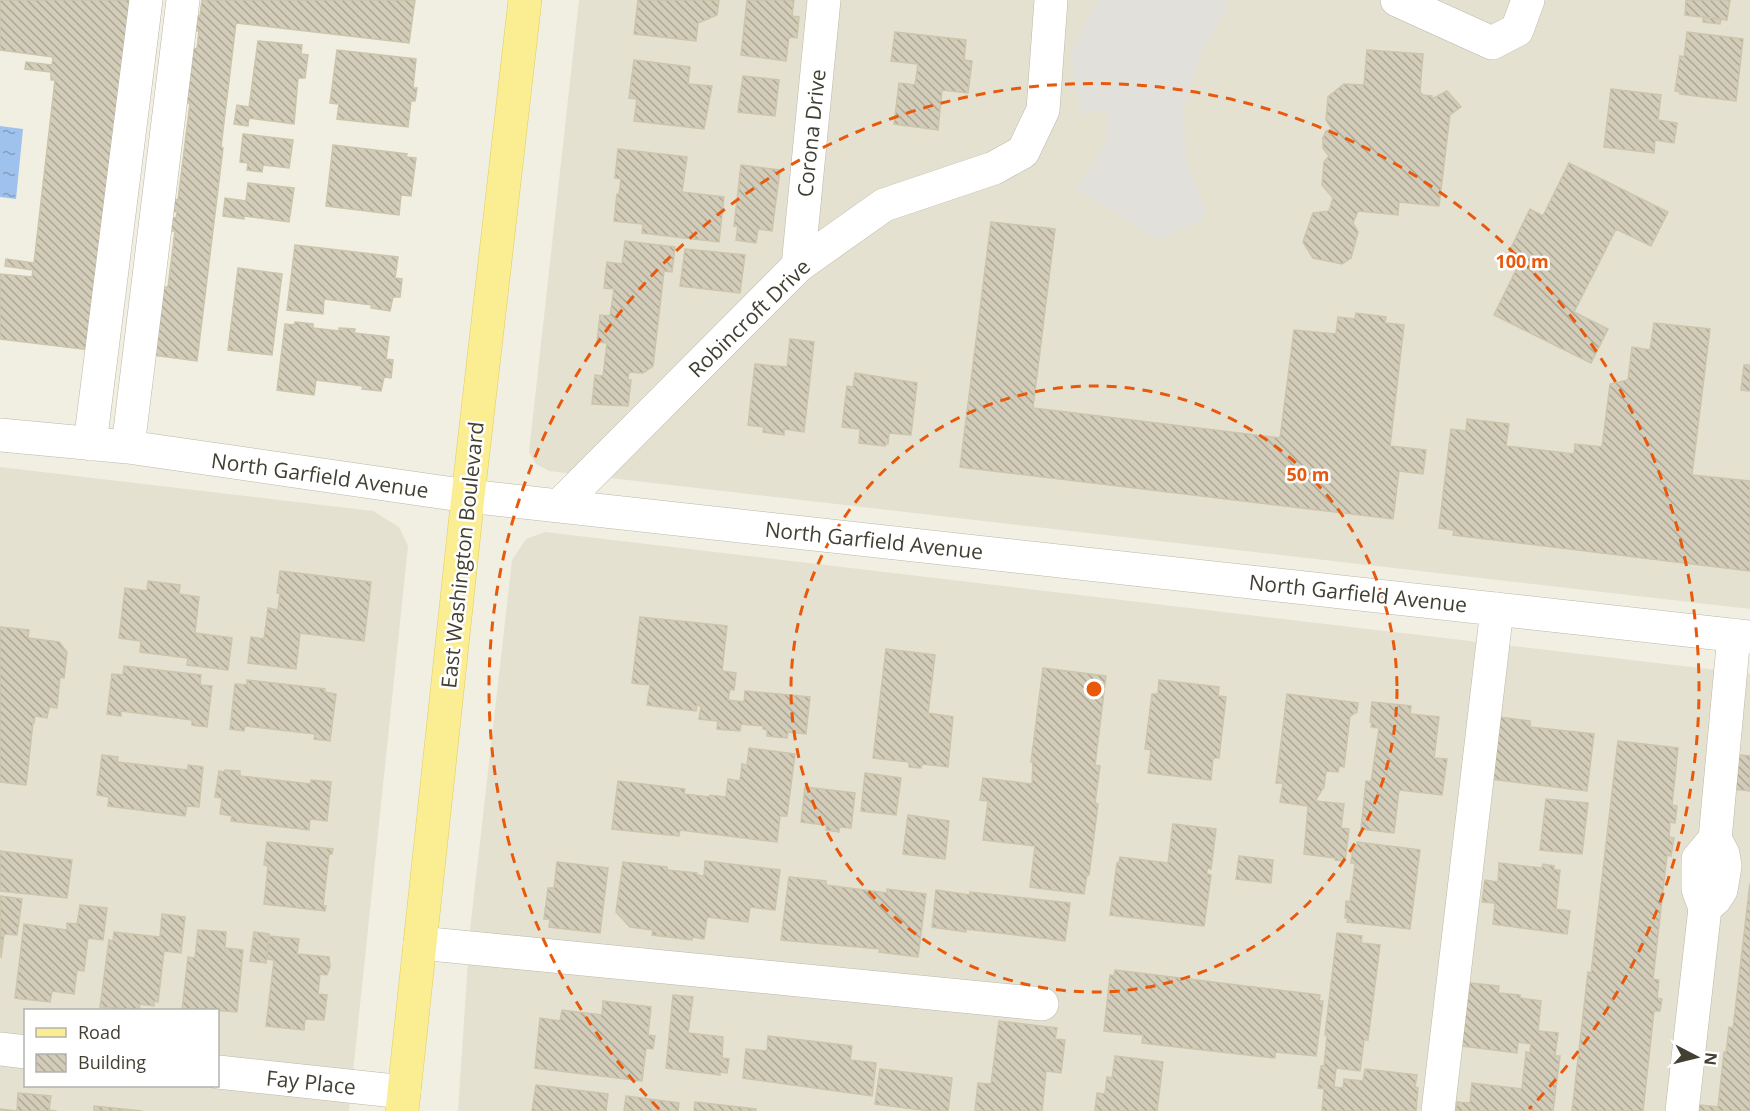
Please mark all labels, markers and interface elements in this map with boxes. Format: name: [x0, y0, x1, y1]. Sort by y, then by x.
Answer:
street label: Corona Drive: [790, 68, 832, 198]
text: 100 m: [1495, 249, 1549, 273]
street label: Robincroft Drive: [682, 253, 816, 383]
street label: East Washington Boulevard: [434, 420, 490, 690]
street label: North Garfield Avenue: [209, 446, 431, 504]
text: 50 m: [1287, 462, 1329, 486]
street label: North Garfield Avenue: [764, 515, 984, 565]
street label: North Garfield Avenue: [1248, 568, 1468, 618]
centre of rings: [1084, 679, 1104, 699]
legend: [24, 1009, 219, 1087]
text: Road: [78, 1020, 121, 1044]
north arrow: [1666, 1027, 1726, 1087]
text: Building: [78, 1050, 146, 1074]
text: N: [1699, 1051, 1723, 1067]
street label: Fay Place: [265, 1063, 357, 1101]

